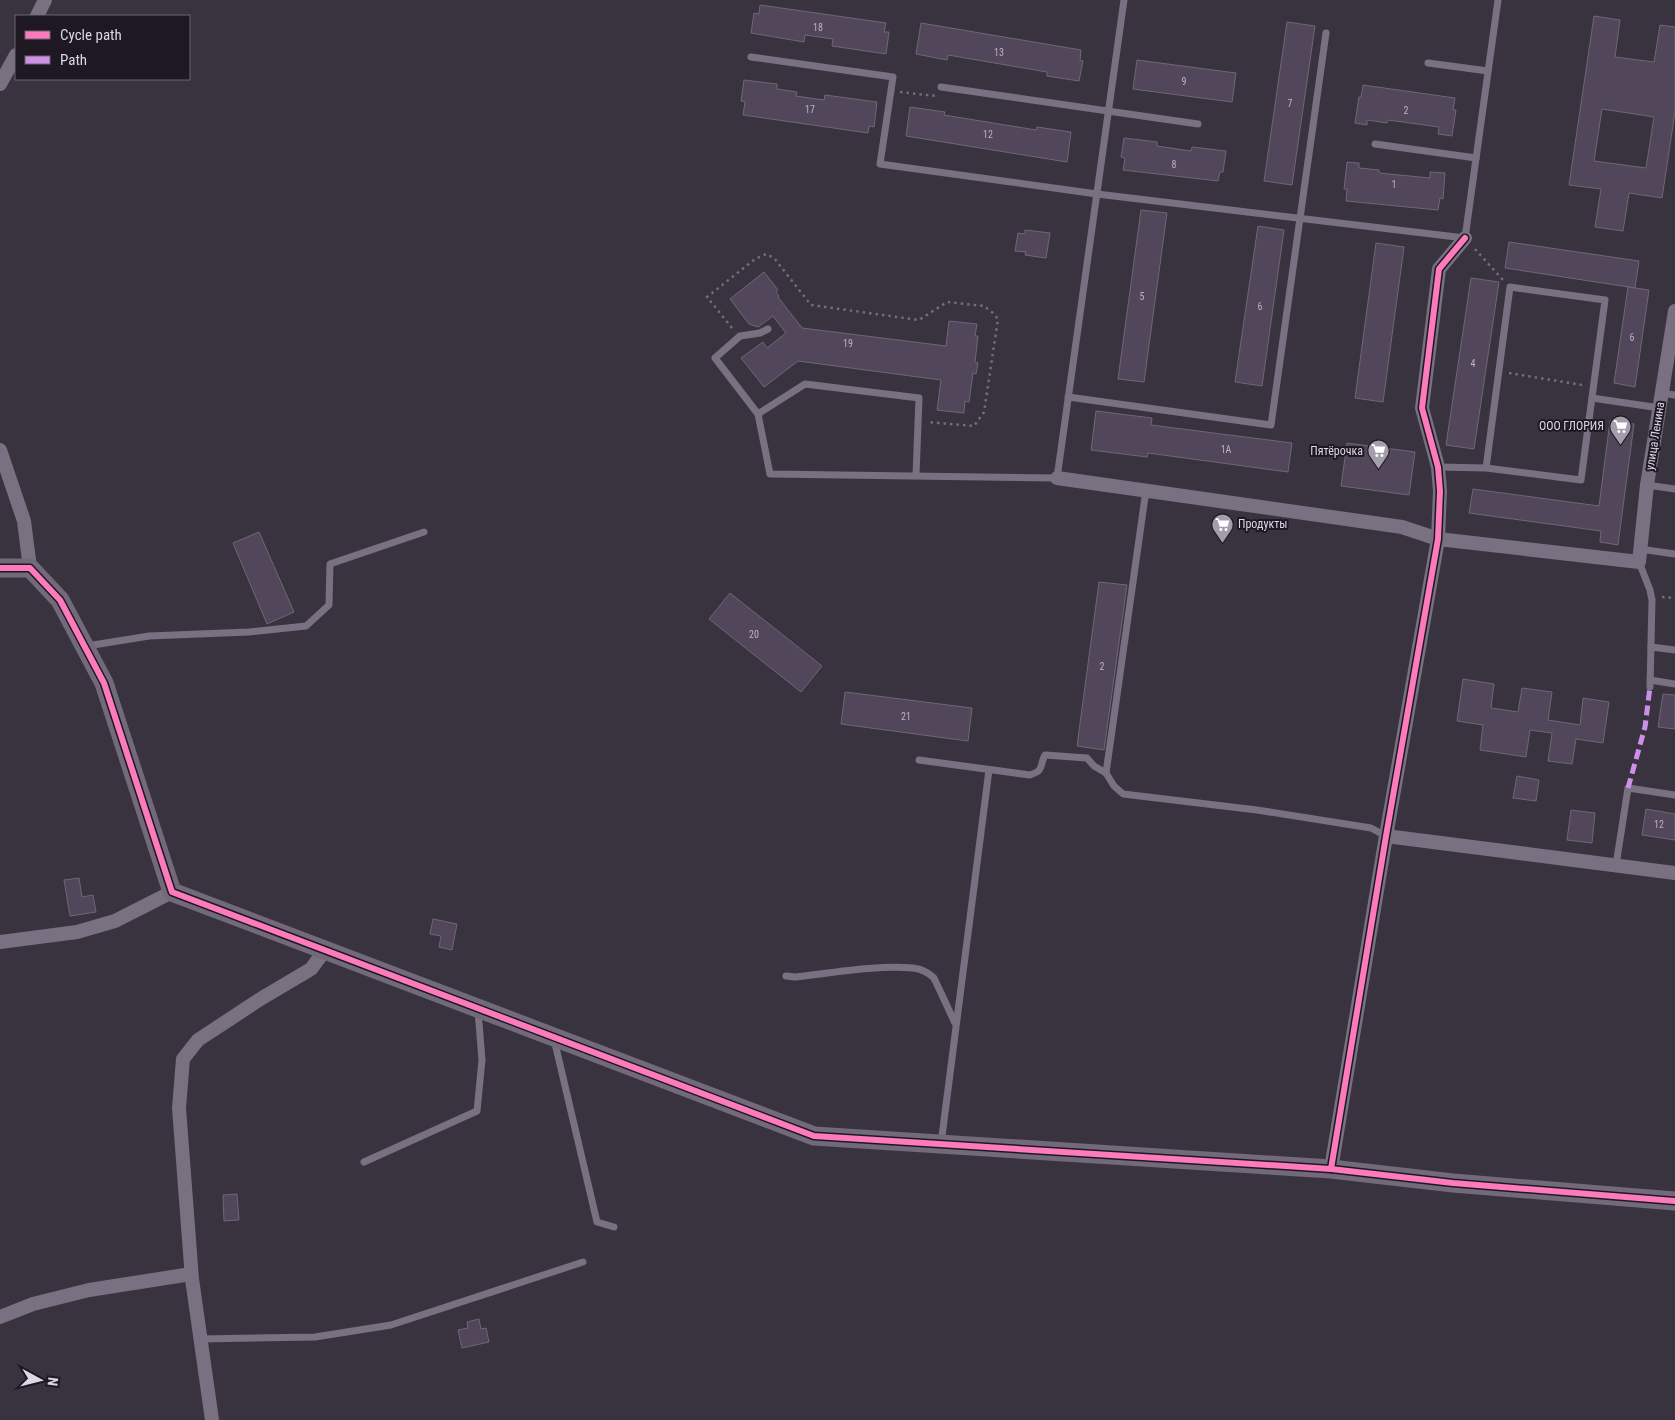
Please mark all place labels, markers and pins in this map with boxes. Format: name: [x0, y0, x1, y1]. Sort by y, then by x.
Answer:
supermarket icon: ООО ГЛОРИЯ: [1608, 414, 1632, 445]
place label: ООО ГЛОРИЯ: [1539, 419, 1604, 433]
supermarket icon: Пятёрочка: [1367, 439, 1391, 470]
place label: Пятёрочка: [1310, 444, 1363, 458]
supermarket icon: Продукты: [1210, 512, 1234, 543]
place label: Продукты: [1238, 517, 1287, 531]

